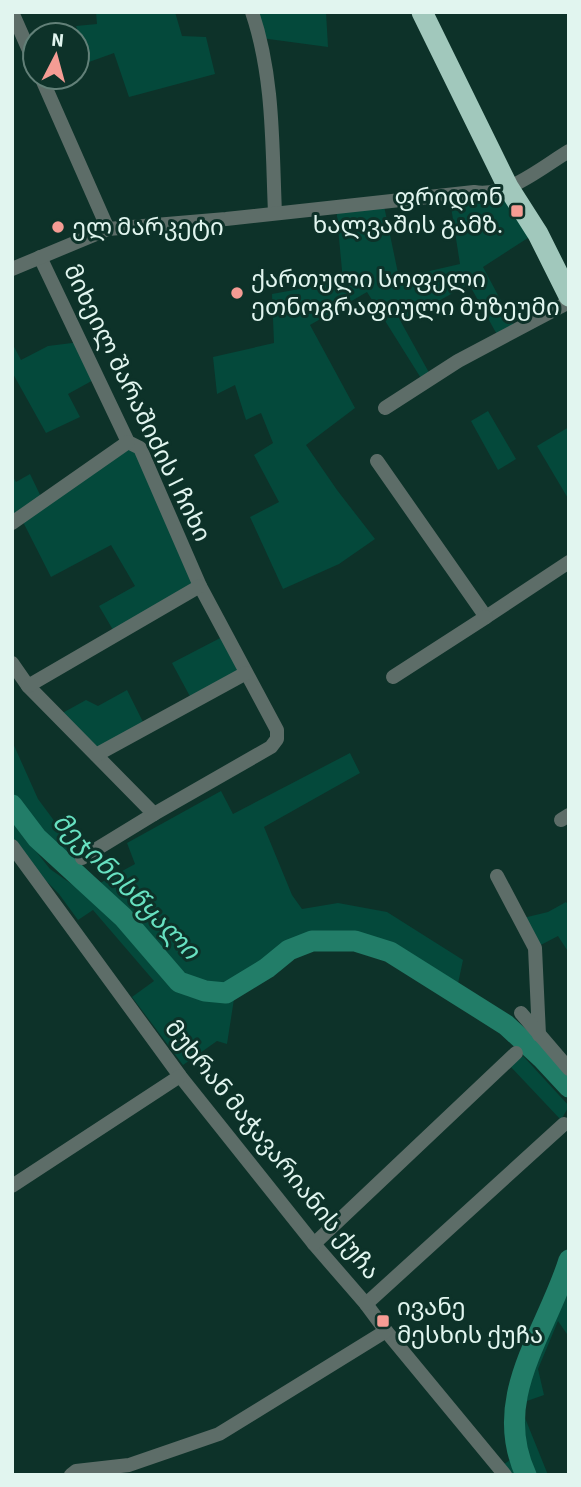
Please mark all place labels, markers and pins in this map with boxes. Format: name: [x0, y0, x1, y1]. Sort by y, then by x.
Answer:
place label: ფრიდონ ხალვაშის გამზ.: [313, 180, 503, 243]
marker: ფრიდონ ხალვაშის გამზ.: [509, 203, 525, 219]
place label: ელ მარკეტი: [72, 210, 224, 245]
marker: ელ მარკეტი: [50, 219, 66, 235]
place label: ქართული სოფელი ეთნოგრაფიული მუზეუმი: [251, 262, 560, 325]
marker: ქართული სოფელი ეთნოგრაფიული მუზეუმი: [229, 285, 245, 301]
place label: ივანე მესხის ქუჩა: [397, 1290, 543, 1353]
marker: ივანე მესხის ქუჩა: [375, 1313, 391, 1329]

